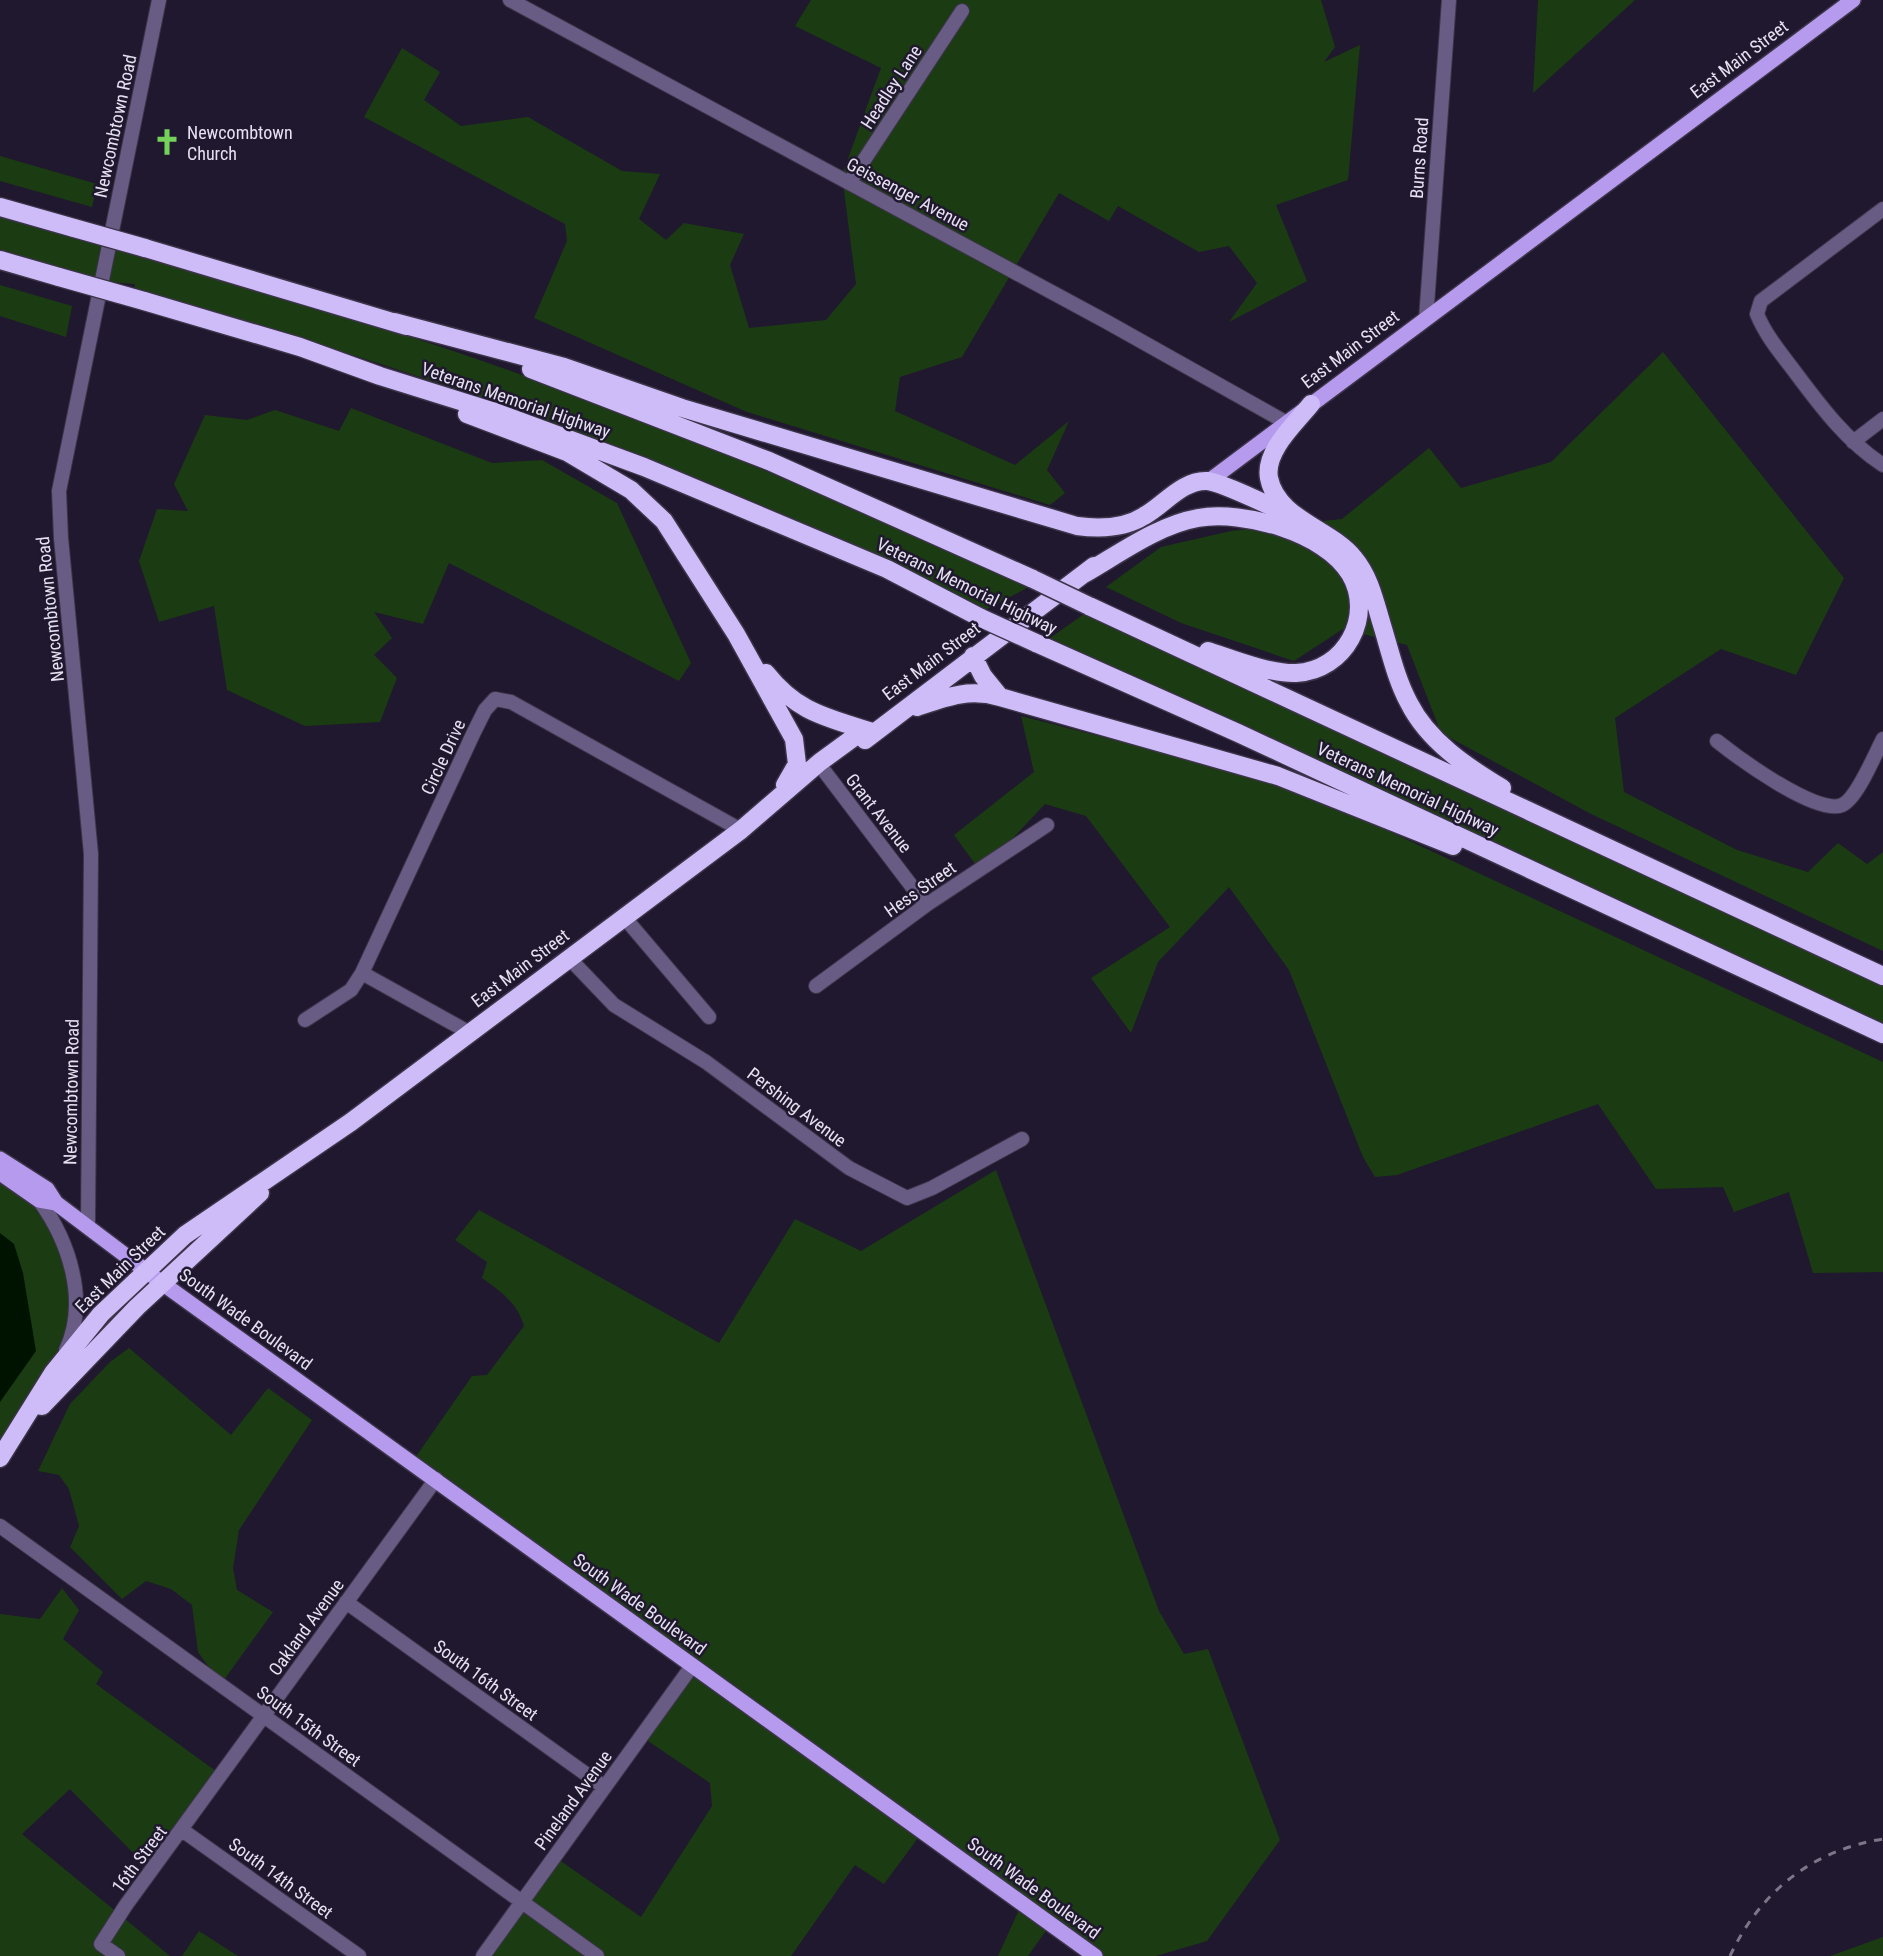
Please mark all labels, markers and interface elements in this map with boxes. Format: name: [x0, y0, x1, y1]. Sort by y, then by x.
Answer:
street label: East Main Street: [1686, 16, 1792, 102]
street label: Headley Lane: [856, 41, 926, 133]
street label: Newcombtown Road: [90, 52, 140, 200]
street label: Burns Road: [1406, 117, 1432, 199]
place label: Newcombtown Church: [187, 122, 293, 164]
church icon: Newcombtown Church: [152, 127, 182, 157]
street label: Geissenger Avenue: [843, 153, 973, 235]
street label: East Main Street: [1297, 306, 1403, 392]
street label: Veterans Memorial Highway: [419, 358, 614, 442]
street label: Veterans Memorial Highway: [873, 533, 1061, 639]
street label: Newcombtown Road: [32, 535, 68, 683]
street label: East Main Street: [878, 618, 984, 704]
street label: Circle Drive: [416, 716, 470, 798]
street label: Veterans Memorial Highway: [1314, 738, 1503, 841]
street label: Grant Avenue: [842, 769, 916, 857]
street label: Hess Street: [880, 857, 960, 921]
street label: East Main Street: [467, 925, 573, 1011]
street label: Newcombtown Road: [59, 1019, 83, 1165]
street label: Pershing Avenue: [743, 1063, 851, 1151]
street label: East Main Street: [71, 1221, 169, 1317]
street label: South Wade Boulevard: [175, 1264, 317, 1374]
street label: South Wade Boulevard: [569, 1549, 711, 1659]
street label: Oakland Avenue: [264, 1575, 348, 1679]
street label: South 16th Street: [430, 1635, 542, 1725]
street label: South 15th Street: [253, 1681, 365, 1771]
street label: Pineland Avenue: [530, 1746, 616, 1854]
street label: 16th Street: [107, 1821, 171, 1897]
street label: South 14th Street: [225, 1833, 337, 1923]
street label: South Wade Boulevard: [963, 1833, 1105, 1943]

